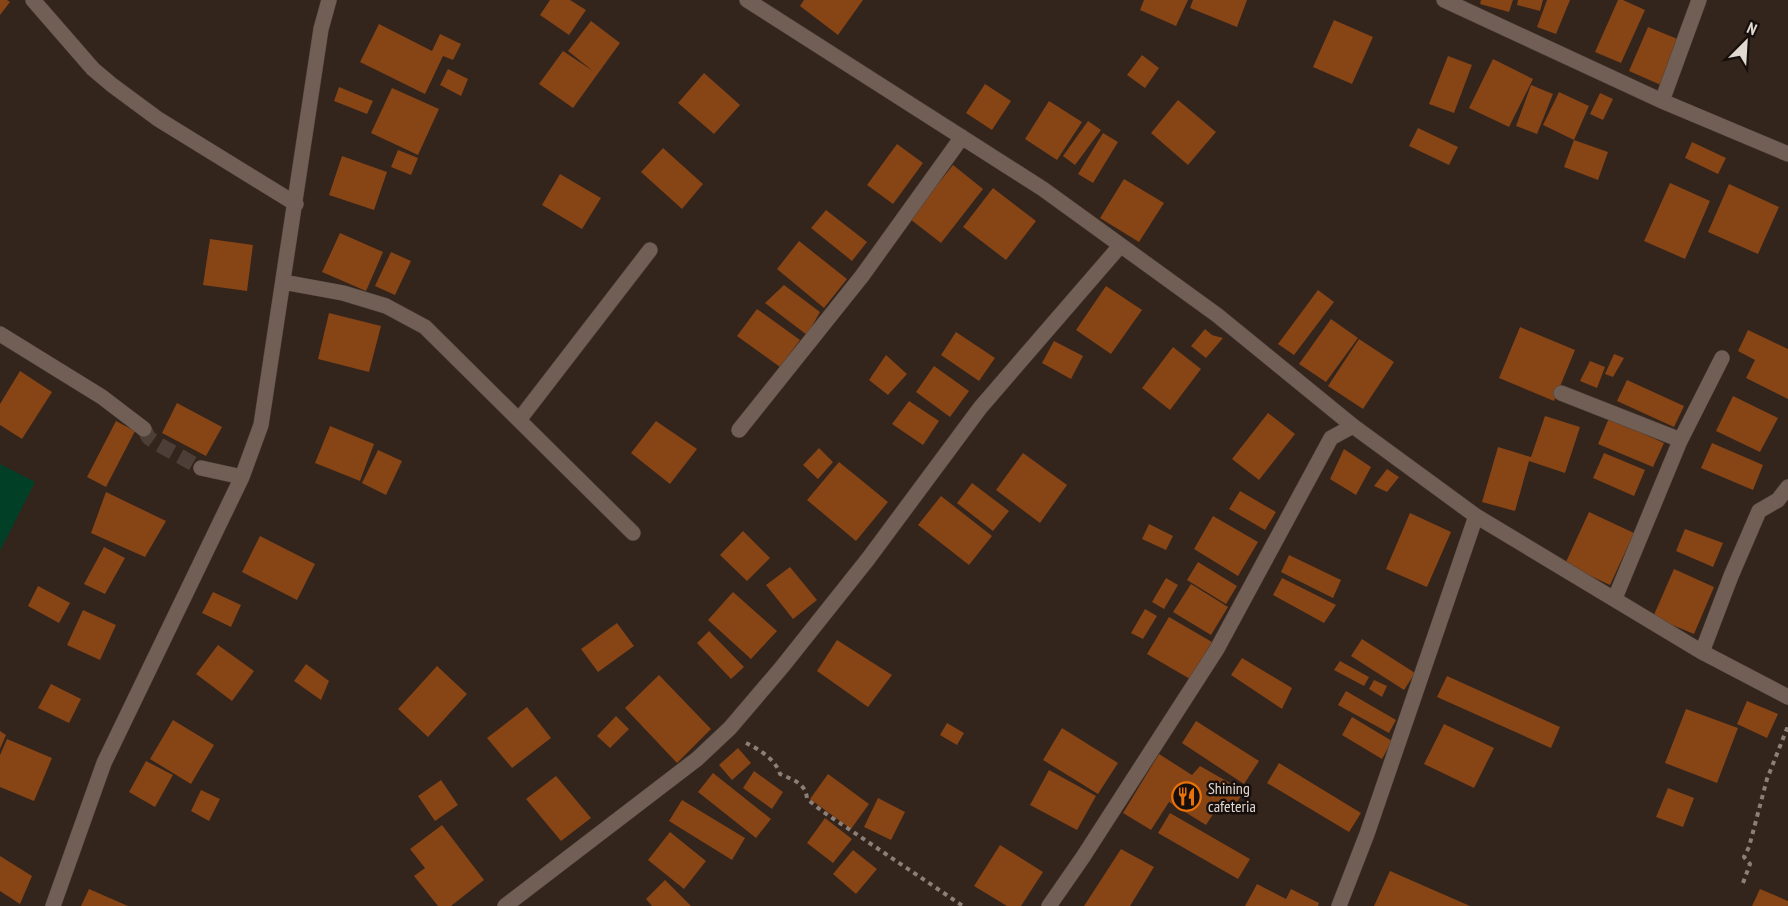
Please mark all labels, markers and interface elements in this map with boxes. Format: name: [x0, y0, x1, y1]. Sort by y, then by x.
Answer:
north arrow: [1716, 12, 1776, 72]
text: N: [1744, 17, 1760, 39]
place label: Shining cafeteria: [1208, 778, 1256, 816]
restaurant icon: Shining cafeteria: [1171, 781, 1203, 813]

